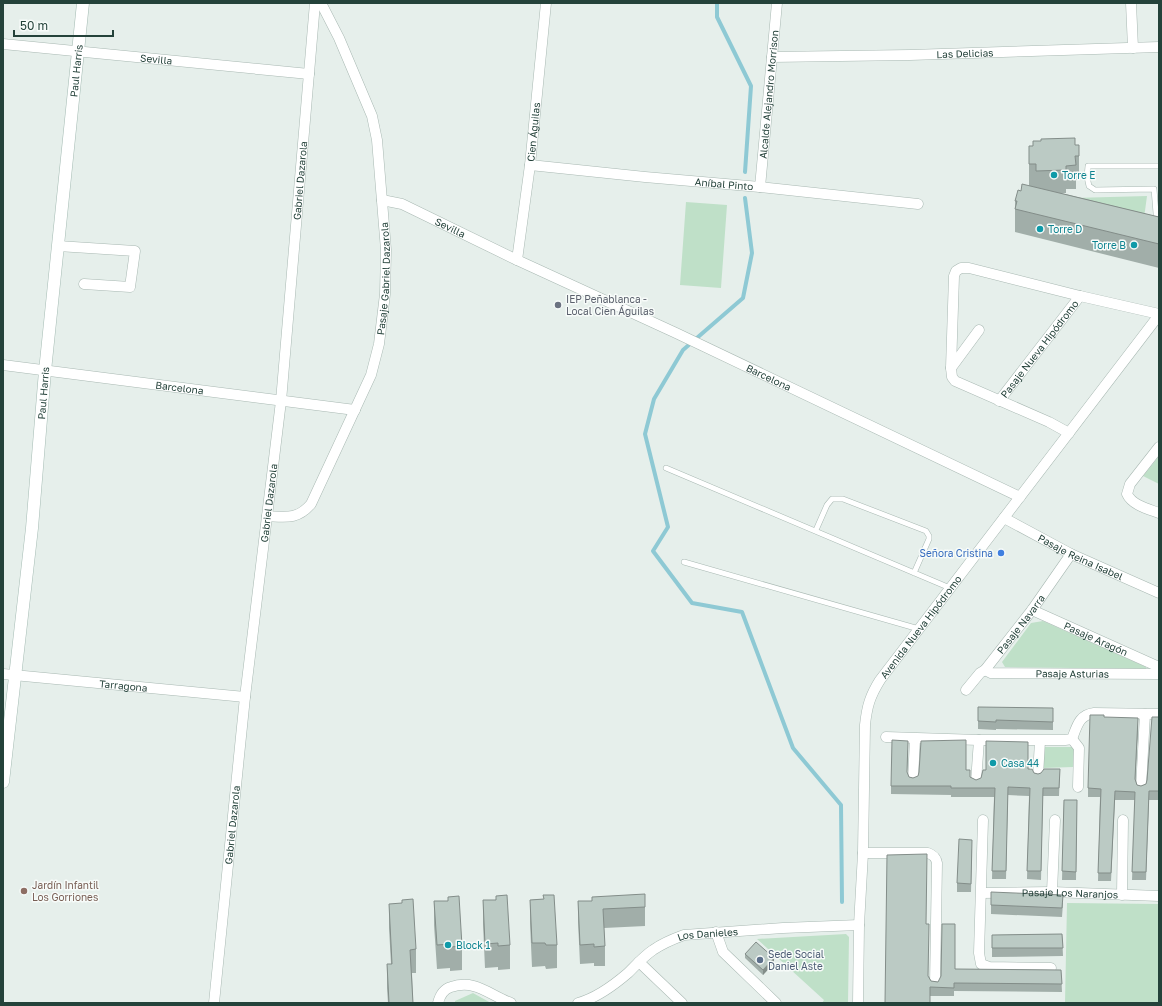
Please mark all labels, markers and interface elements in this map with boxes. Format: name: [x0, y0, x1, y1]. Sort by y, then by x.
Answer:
scale bar: [14, 12, 113, 38]
text: 50 m: [20, 18, 48, 33]
street label: Alcalde Alejandro Morrison: [757, 29, 780, 159]
street label: Paul Harris: [67, 44, 85, 98]
street label: Las Delicias: [936, 46, 994, 60]
street label: Sevilla: [140, 51, 173, 67]
street label: Cien Águilas: [524, 102, 542, 162]
street label: Gabriel Dazarola: [290, 141, 309, 220]
place label: Torre E: [1062, 169, 1095, 181]
marker: Torre E: [1049, 170, 1059, 180]
street label: Aníbal Pinto: [694, 175, 754, 192]
street label: Sevilla: [433, 215, 467, 240]
street label: Pasaje Gabriel Dazarola: [374, 222, 392, 336]
place label: Torre D: [1048, 223, 1082, 235]
marker: Torre D: [1035, 224, 1045, 234]
place label: Torre B: [1092, 239, 1126, 251]
marker: Torre B: [1129, 240, 1139, 250]
place label: IEP Peñablanca - Local Cien Águilas: [566, 293, 654, 317]
street label: Pasaje Nueva Hipódromo: [998, 298, 1081, 400]
marker: IEP Peñablanca - Local Cien Águilas: [553, 300, 563, 310]
street label: Barcelona: [744, 361, 793, 393]
street label: Paul Harris: [35, 366, 51, 420]
street label: Barcelona: [155, 379, 204, 397]
street label: Gabriel Dazarola: [258, 463, 279, 543]
street label: Pasaje Reina Isabel: [1036, 531, 1125, 582]
place label: Señora Cristina: [920, 547, 993, 559]
marker: Señora Cristina: [996, 548, 1006, 558]
street label: Avenida Nueva Hipódromo: [877, 573, 964, 681]
street label: Pasaje Navarra: [994, 592, 1047, 656]
street label: Pasaje Aragón: [1062, 619, 1130, 658]
street label: Pasaje Asturias: [1035, 667, 1109, 680]
street label: Tarragona: [99, 677, 148, 694]
place label: Casa 44: [1001, 757, 1039, 769]
marker: Casa 44: [988, 758, 998, 768]
street label: Gabriel Dazarola: [222, 785, 242, 865]
place label: Jardín Infantil Los Gorriones: [32, 879, 99, 903]
marker: Jardín Infantil Los Gorriones: [19, 886, 29, 896]
street label: Pasaje Los Naranjos: [1022, 886, 1118, 900]
street label: Los Danieles: [675, 925, 738, 943]
place label: Block 1: [456, 939, 490, 951]
marker: Block 1: [443, 940, 453, 950]
place label: Sede Social Daniel Aste: [768, 948, 824, 972]
marker: Sede Social Daniel Aste: [755, 955, 765, 965]

